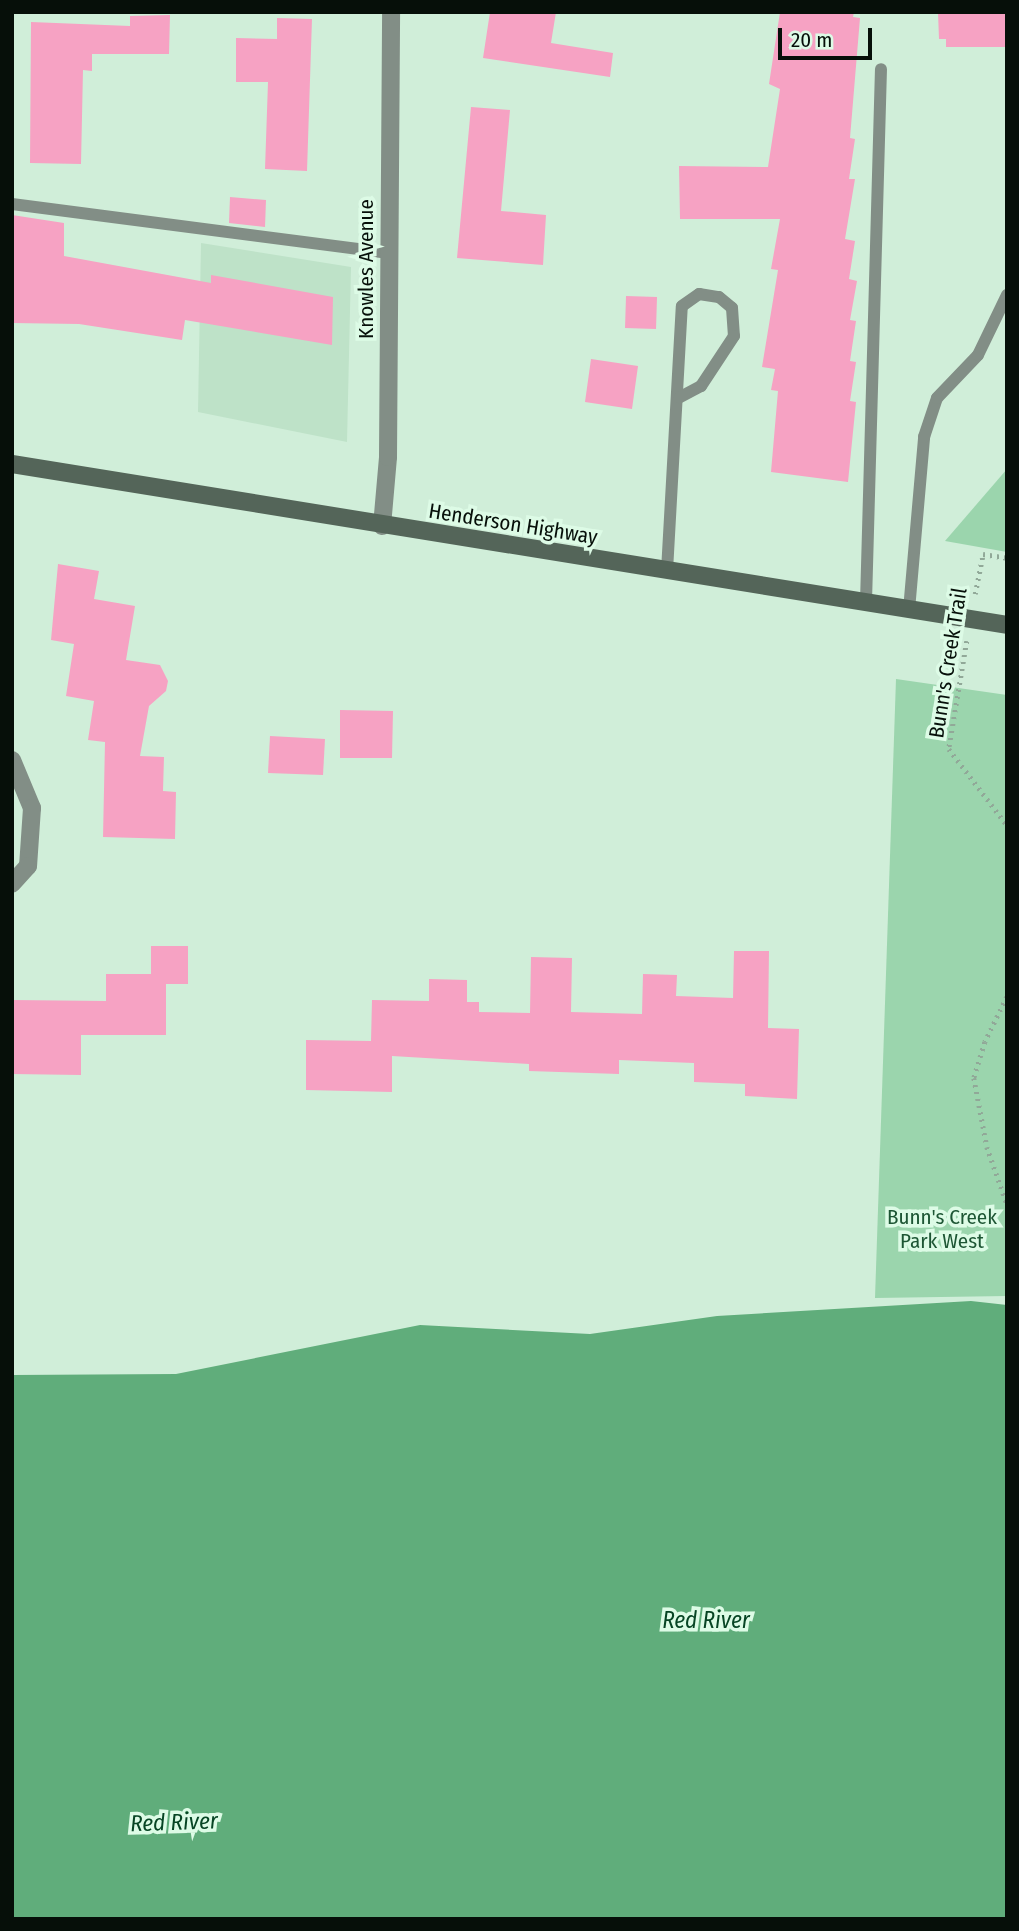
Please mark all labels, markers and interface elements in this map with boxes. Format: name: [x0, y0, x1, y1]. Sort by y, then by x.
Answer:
scale bar: [781, 14, 876, 58]
text: 20 m: [791, 27, 832, 53]
street label: Knowles Avenue: [353, 199, 379, 339]
street label: Henderson Highway: [427, 498, 599, 550]
street label: Bunn's Creek Trail: [924, 586, 972, 740]
park label: Bunn's Creek Park West: [887, 1204, 997, 1254]
water label: Red River: [662, 1606, 750, 1634]
water label: Red River: [130, 1807, 218, 1837]

